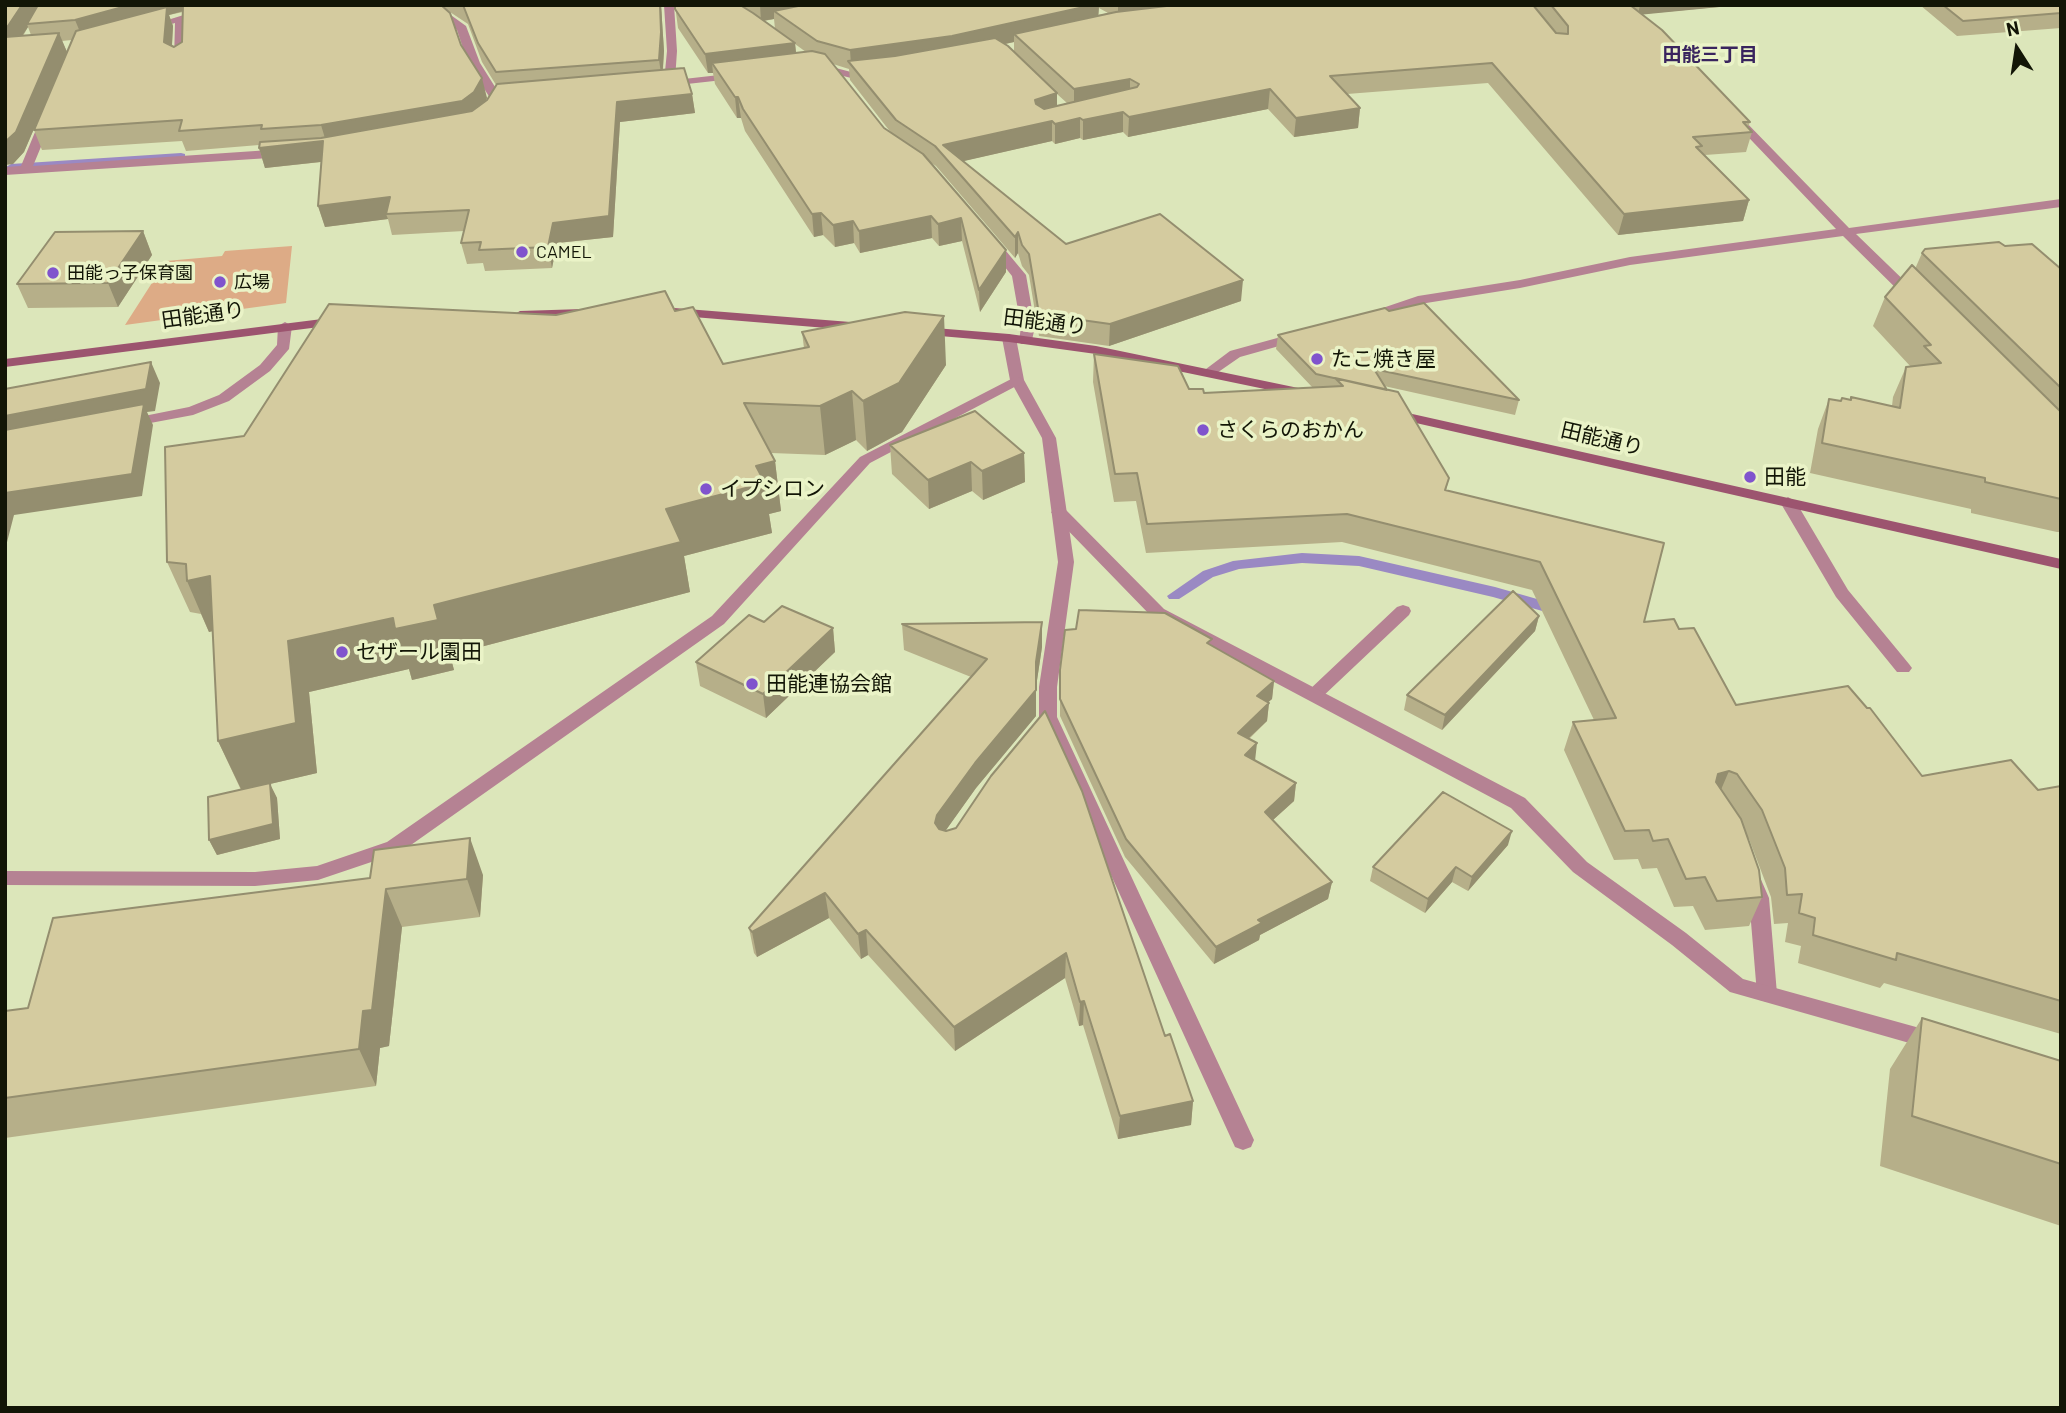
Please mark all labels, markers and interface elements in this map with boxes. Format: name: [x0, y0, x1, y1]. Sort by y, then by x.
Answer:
north arrow: [1982, 14, 2052, 84]
text: N: [2004, 15, 2021, 41]
district label: 田能三丁目: [1663, 44, 1757, 66]
place label: CAMEL: [536, 241, 592, 263]
marker: CAMEL: [514, 244, 530, 260]
place label: 田能っ子保育園: [67, 262, 193, 284]
marker: 田能っ子保育園: [45, 265, 61, 281]
place label: 広場: [234, 271, 270, 293]
marker: 広場: [212, 274, 228, 290]
street label: 田能通り: [160, 297, 246, 333]
street label: 田能通り: [1002, 304, 1088, 340]
place label: たこ焼き屋: [1331, 346, 1436, 372]
marker: たこ焼き屋: [1309, 351, 1325, 367]
place label: さくらのおかん: [1217, 417, 1364, 443]
street label: 田能通り: [1558, 417, 1646, 461]
marker: さくらのおかん: [1195, 422, 1211, 438]
place label: 田能: [1764, 464, 1806, 490]
marker: 田能: [1742, 469, 1758, 485]
place label: イプシロン: [720, 476, 825, 502]
marker: イプシロン: [698, 481, 714, 497]
place label: セザール園田: [356, 639, 482, 665]
marker: セザール園田: [334, 644, 350, 660]
place label: 田能連協会館: [766, 671, 892, 697]
marker: 田能連協会館: [744, 676, 760, 692]

